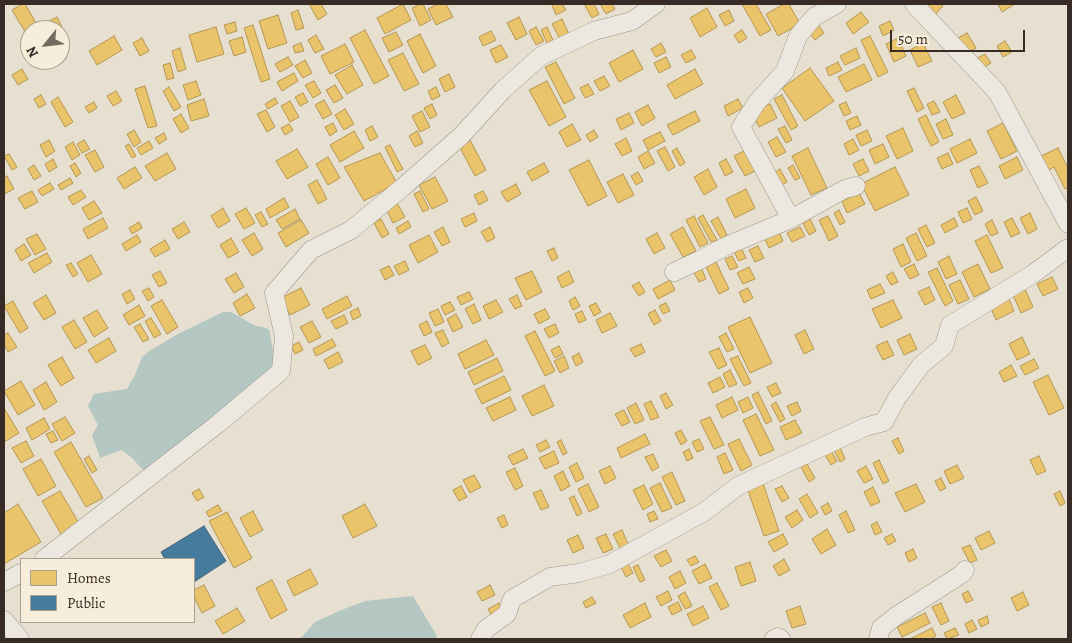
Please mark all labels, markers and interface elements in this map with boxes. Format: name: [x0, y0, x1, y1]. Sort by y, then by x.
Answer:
north arrow: [20, 20, 70, 70]
scale bar: [892, 20, 1027, 52]
text: 50 m: [898, 29, 928, 49]
text: N: [22, 43, 43, 61]
legend: [20, 558, 195, 623]
text: Homes: [67, 568, 111, 588]
text: Public: [67, 593, 105, 613]

